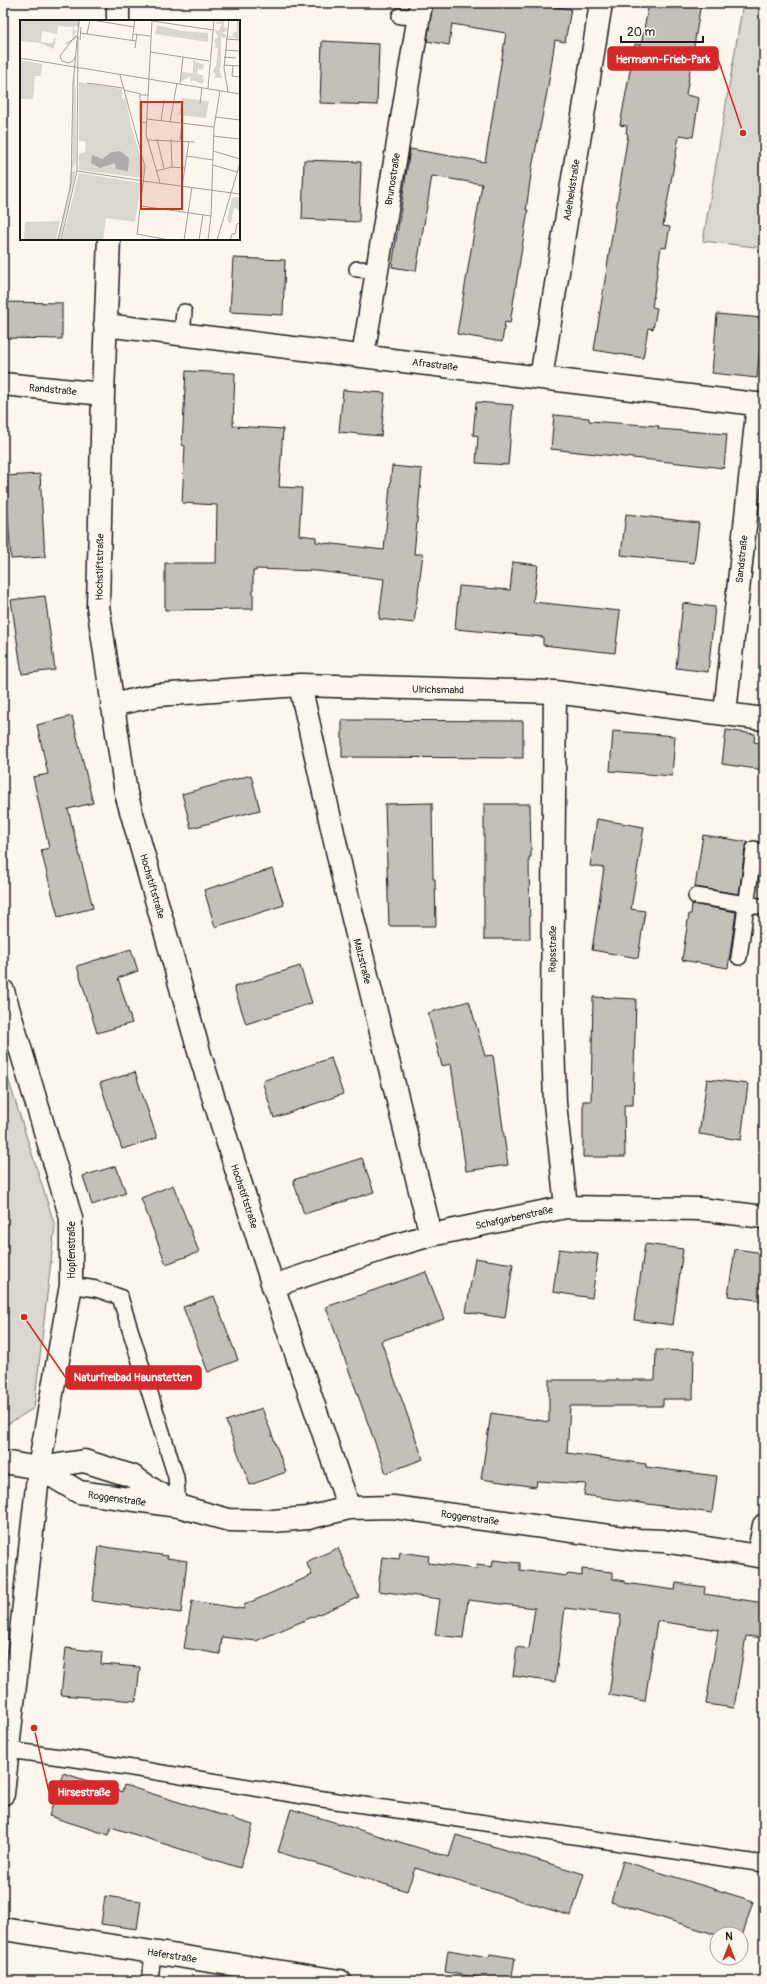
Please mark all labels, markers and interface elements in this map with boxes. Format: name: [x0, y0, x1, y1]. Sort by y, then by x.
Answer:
scale bar: [621, 18, 703, 44]
inset map: [20, 20, 240, 240]
text: 20 m: [627, 25, 656, 40]
callout: Hermann-Frieb-Park: [608, 47, 718, 70]
text: Hermann-Frieb-Park: [616, 53, 711, 66]
street label: Brunostraße: [383, 152, 403, 206]
street label: Adelheidstraße: [561, 158, 583, 222]
street label: Afrastraße: [411, 356, 458, 374]
street label: Randstraße: [29, 382, 77, 398]
street label: Hochstiftstraße: [93, 533, 107, 601]
street label: Sandstraße: [734, 535, 750, 584]
street label: Ulrichsmahd: [412, 684, 464, 696]
street label: Hochstiftstraße: [137, 852, 167, 920]
street label: Rapsstraße: [547, 925, 559, 972]
street label: Malzstraße: [351, 937, 373, 985]
street label: Hochstiftstraße: [228, 1163, 260, 1230]
street label: Schafgarbenstraße: [474, 1204, 554, 1232]
street label: Hopfenstraße: [66, 1221, 78, 1279]
callout: Naturfreibad Haunstetten: [66, 1366, 201, 1389]
text: Naturfreibad Haunstetten: [74, 1371, 192, 1384]
street label: Roggenstraße: [87, 1489, 147, 1509]
street label: Roggenstraße: [440, 1508, 500, 1528]
callout: Hirsestraße: [49, 1781, 118, 1804]
text: Hirsestraße: [58, 1786, 111, 1799]
north arrow: [709, 1926, 749, 1966]
text: N: [725, 1930, 733, 1943]
street label: Haferstraße: [146, 1946, 198, 1966]

